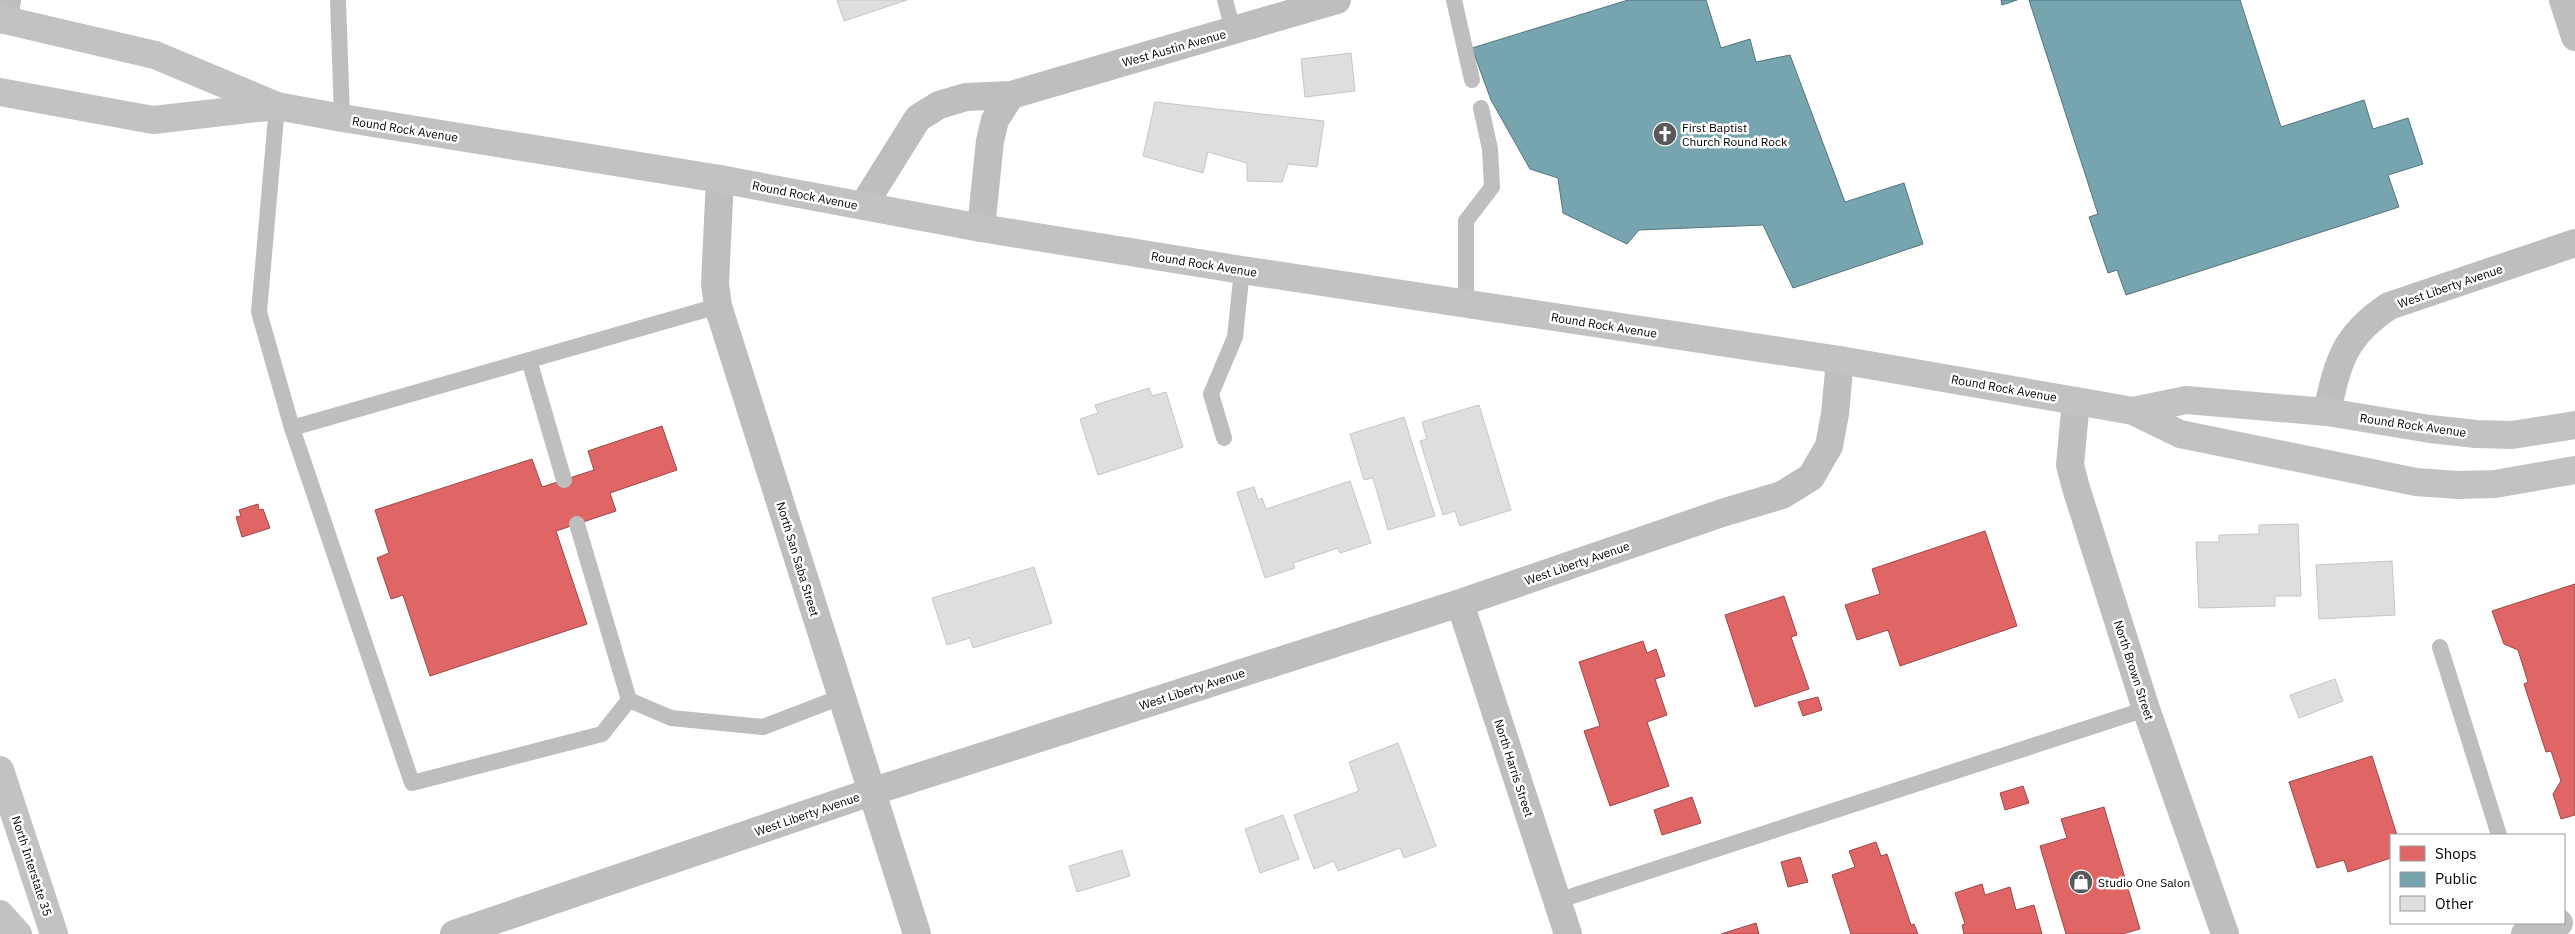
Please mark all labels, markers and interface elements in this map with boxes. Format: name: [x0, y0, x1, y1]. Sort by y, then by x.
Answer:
street label: West Austin Avenue: [1120, 26, 1228, 70]
street label: Round Rock Avenue: [351, 113, 459, 145]
place label: First Baptist Church Round Rock: [1682, 120, 1788, 149]
church icon: First Baptist Church Round Rock: [1652, 121, 1678, 147]
street label: Round Rock Avenue: [751, 177, 859, 213]
street label: Round Rock Avenue: [1150, 248, 1258, 280]
street label: West Liberty Avenue: [2396, 261, 2505, 311]
street label: Round Rock Avenue: [1550, 309, 1658, 341]
street label: Round Rock Avenue: [1950, 371, 2058, 405]
street label: Round Rock Avenue: [2359, 410, 2467, 440]
street label: North San Saba Street: [773, 500, 823, 618]
street label: West Liberty Avenue: [1523, 538, 1632, 588]
street label: North Brown Street: [2111, 618, 2157, 722]
street label: West Liberty Avenue: [1137, 665, 1247, 713]
street label: North Harris Street: [1491, 717, 1537, 819]
street label: West Liberty Avenue: [753, 789, 862, 839]
street label: North Interstate 35: [9, 814, 55, 918]
legend: [2390, 834, 2565, 924]
text: Shops: [2435, 844, 2477, 863]
shop icon: Studio One Salon: [2068, 869, 2094, 895]
text: Public: [2435, 869, 2477, 888]
place label: Studio One Salon: [2098, 875, 2190, 890]
text: Other: [2435, 894, 2474, 913]

